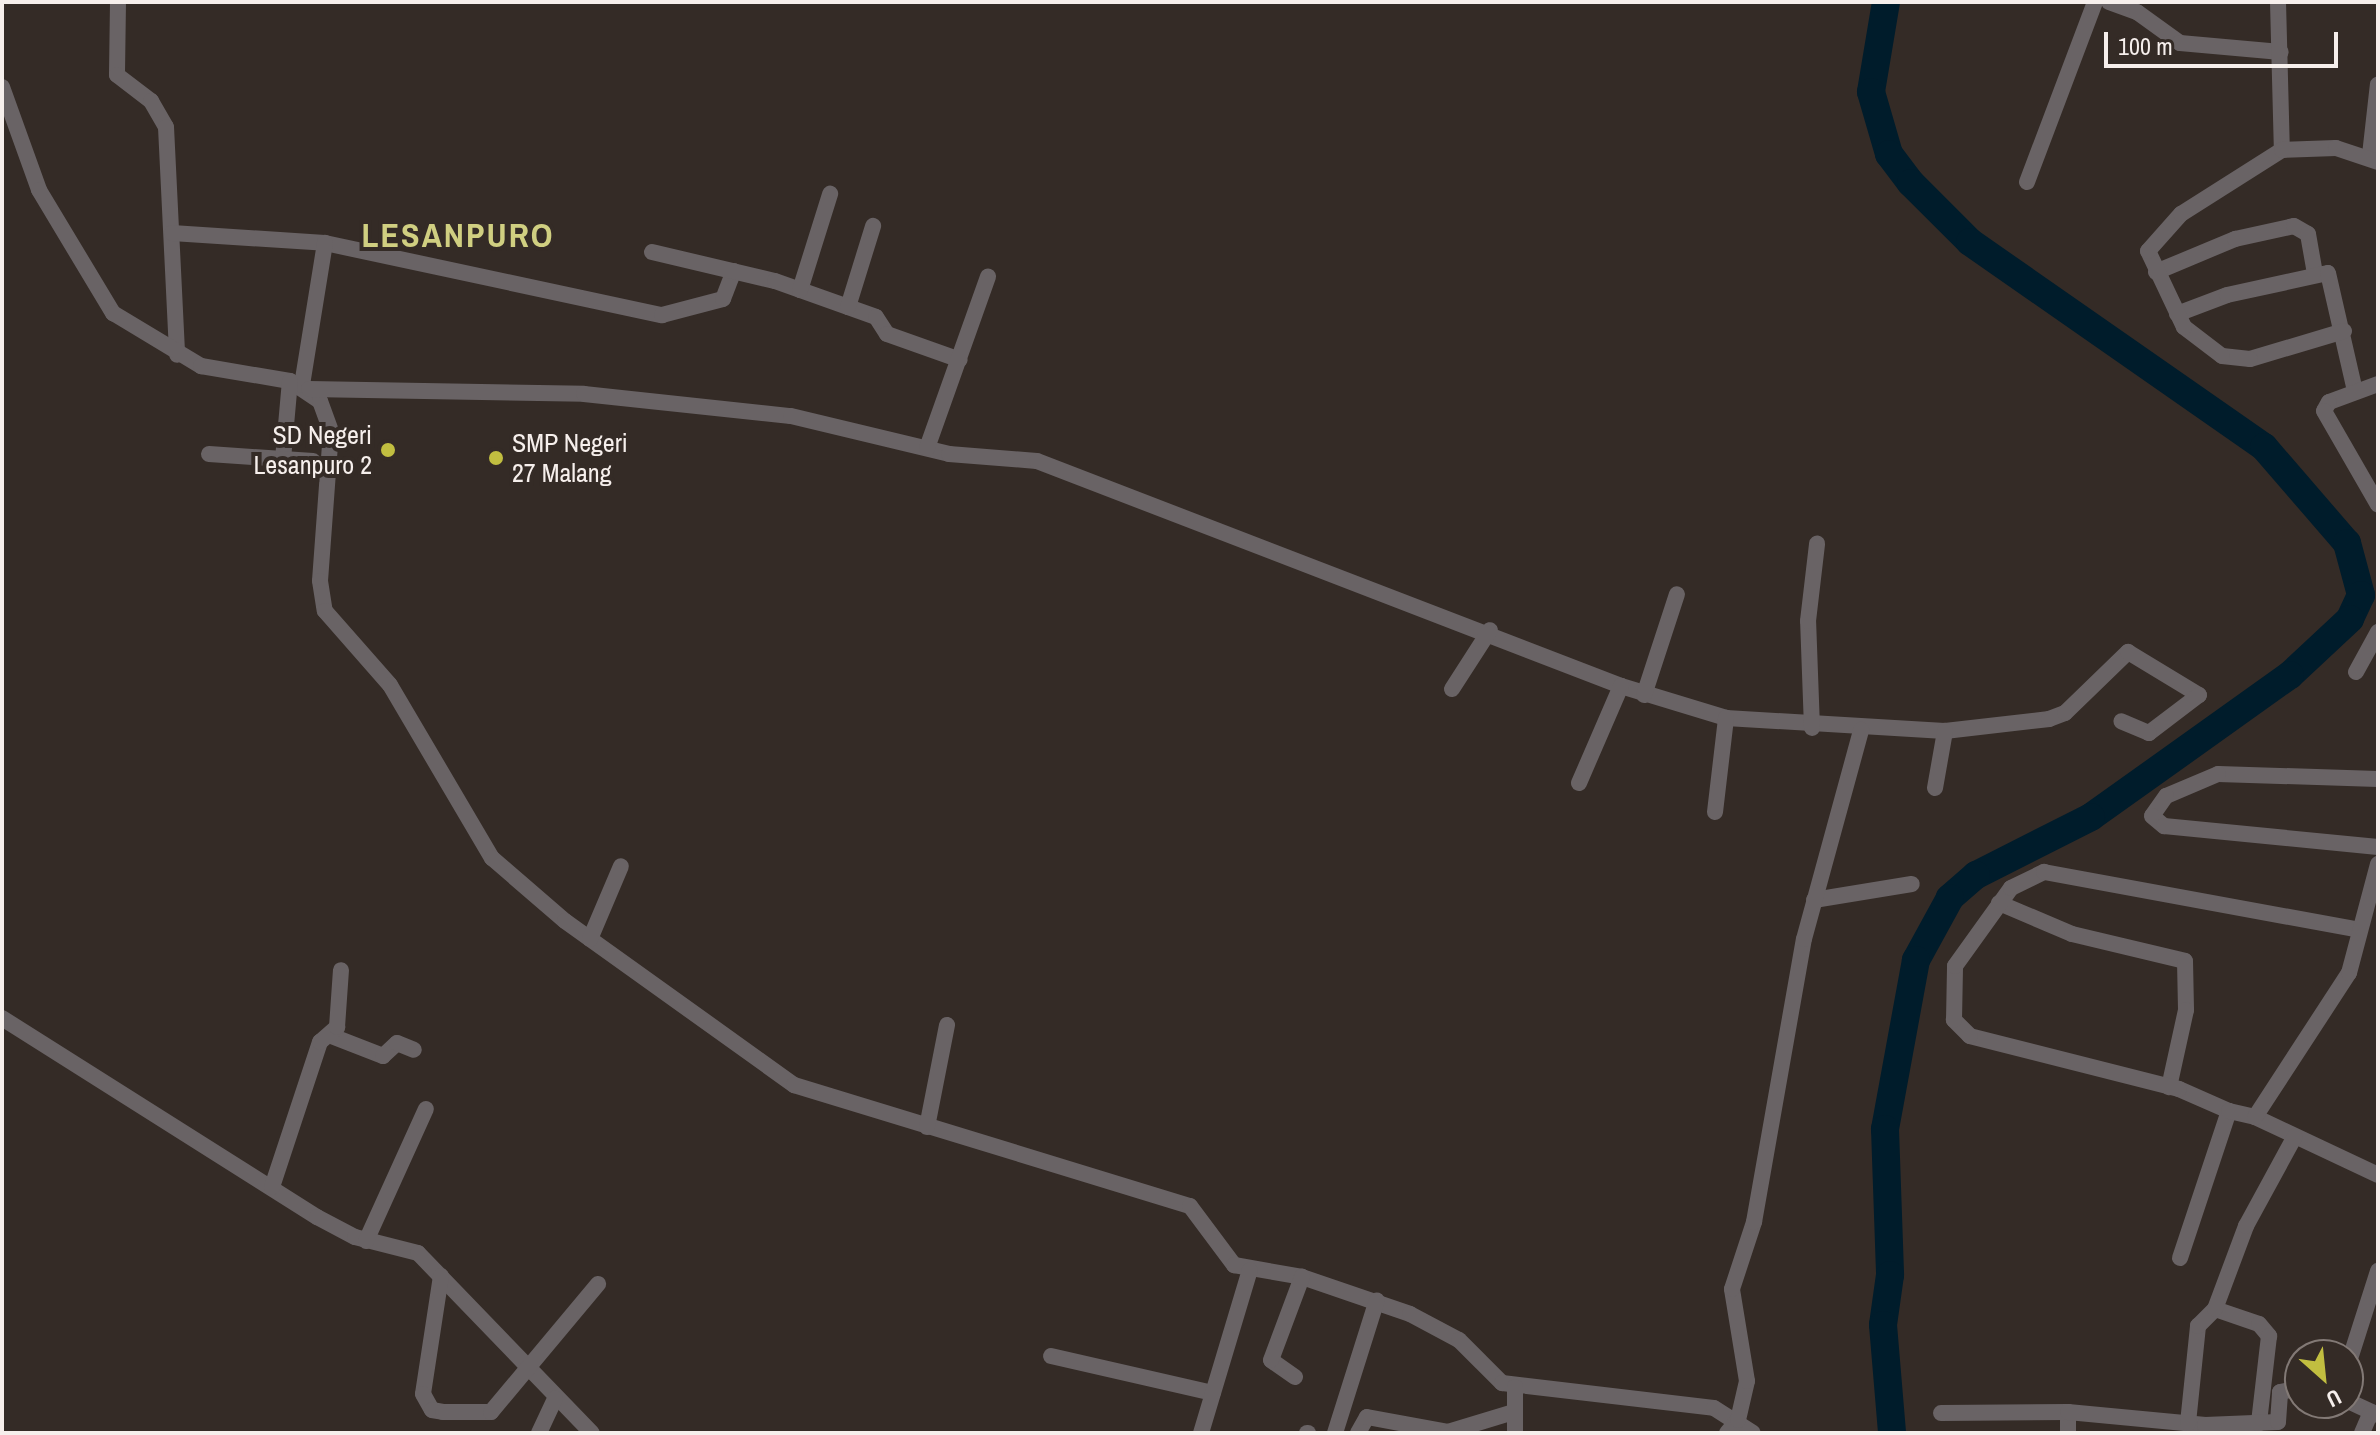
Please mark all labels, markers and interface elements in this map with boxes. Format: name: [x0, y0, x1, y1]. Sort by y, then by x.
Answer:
scale bar: [2108, 16, 2342, 66]
text: 100 m: [2118, 30, 2173, 62]
district label: LESANPURO: [361, 216, 555, 256]
place label: SD Negeri Lesanpuro 2: [253, 419, 372, 480]
place label: SMP Negeri 27 Malang: [512, 427, 628, 488]
marker: SD Negeri Lesanpuro 2: [379, 441, 397, 459]
marker: SMP Negeri 27 Malang: [487, 449, 505, 467]
north arrow: [2284, 1339, 2364, 1419]
text: U: [2321, 1382, 2347, 1415]

